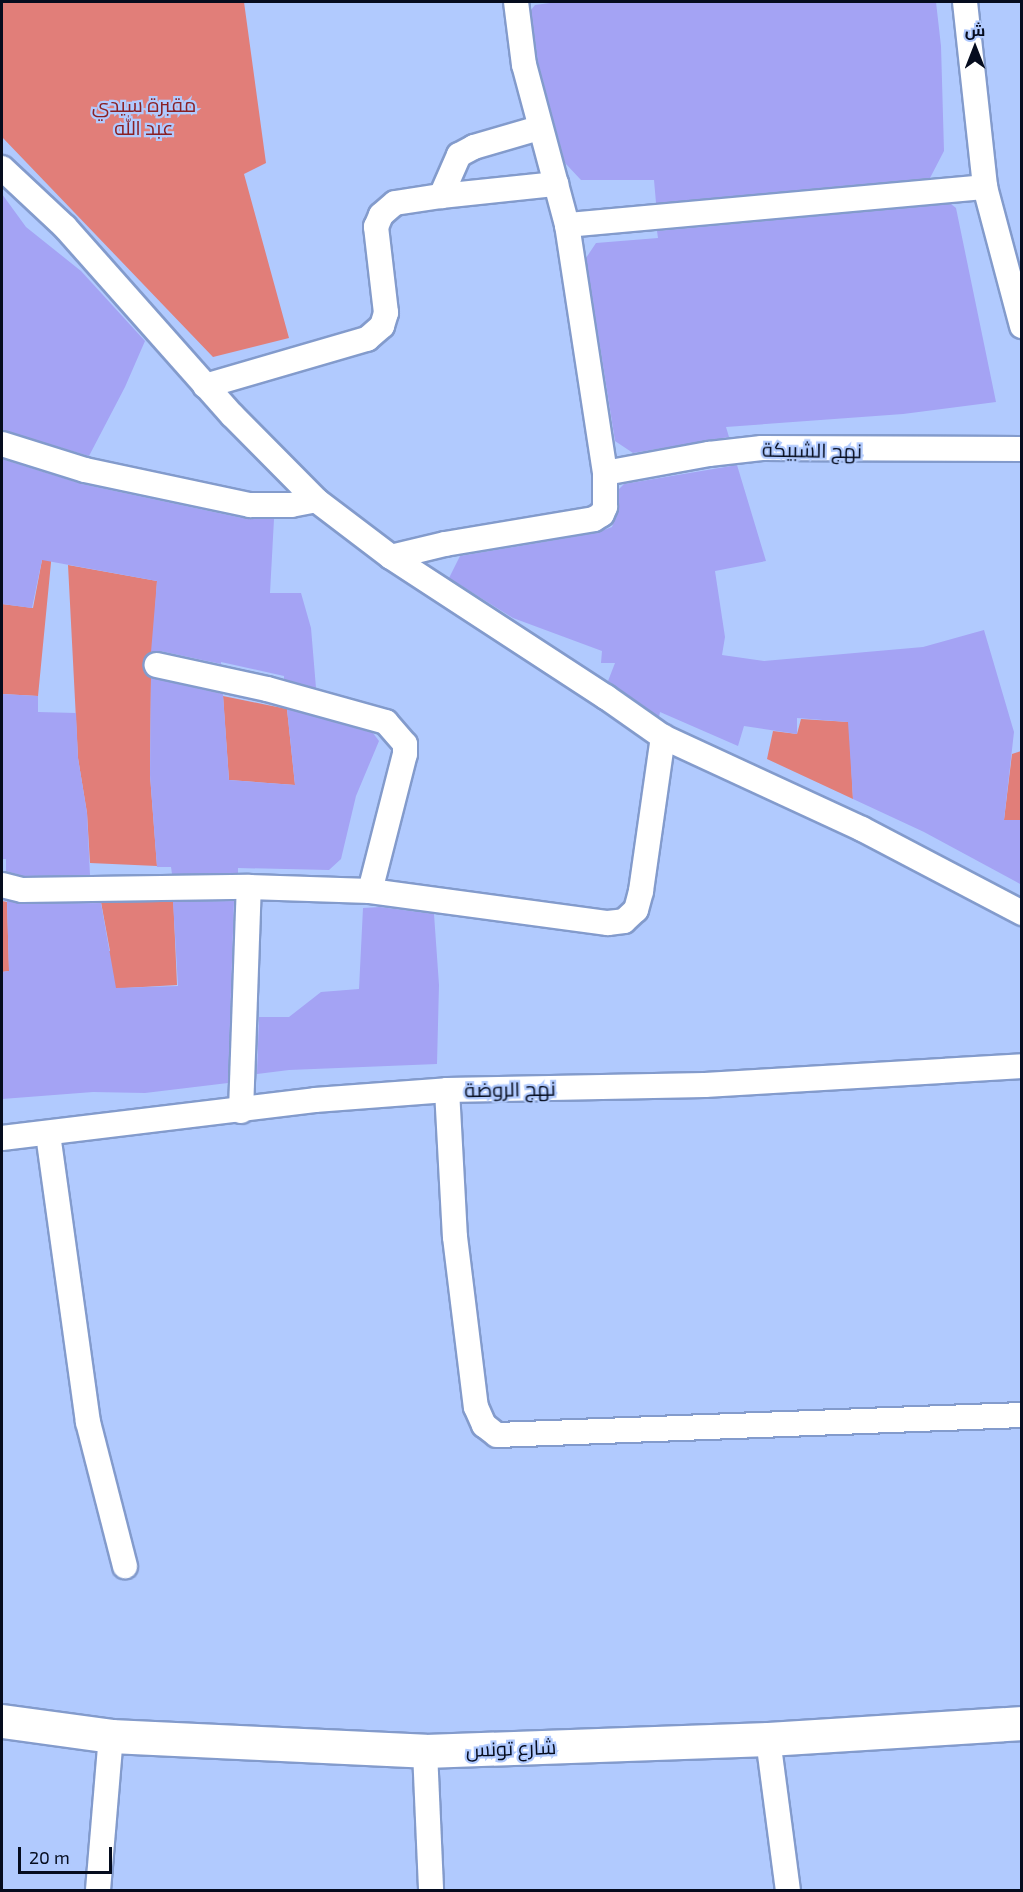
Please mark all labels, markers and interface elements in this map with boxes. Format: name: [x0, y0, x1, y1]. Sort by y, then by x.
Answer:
north arrow: [945, 18, 1005, 78]
text: ش: [965, 20, 985, 39]
park label: مقبرة سيدي عبد الله: [92, 93, 196, 140]
street label: نهج الشبيكة: [762, 437, 862, 463]
street label: نهج الروضة: [464, 1076, 556, 1102]
street label: شارع تونس: [465, 1734, 557, 1762]
scale bar: [21, 1835, 116, 1873]
text: 20 m: [29, 1846, 70, 1868]

